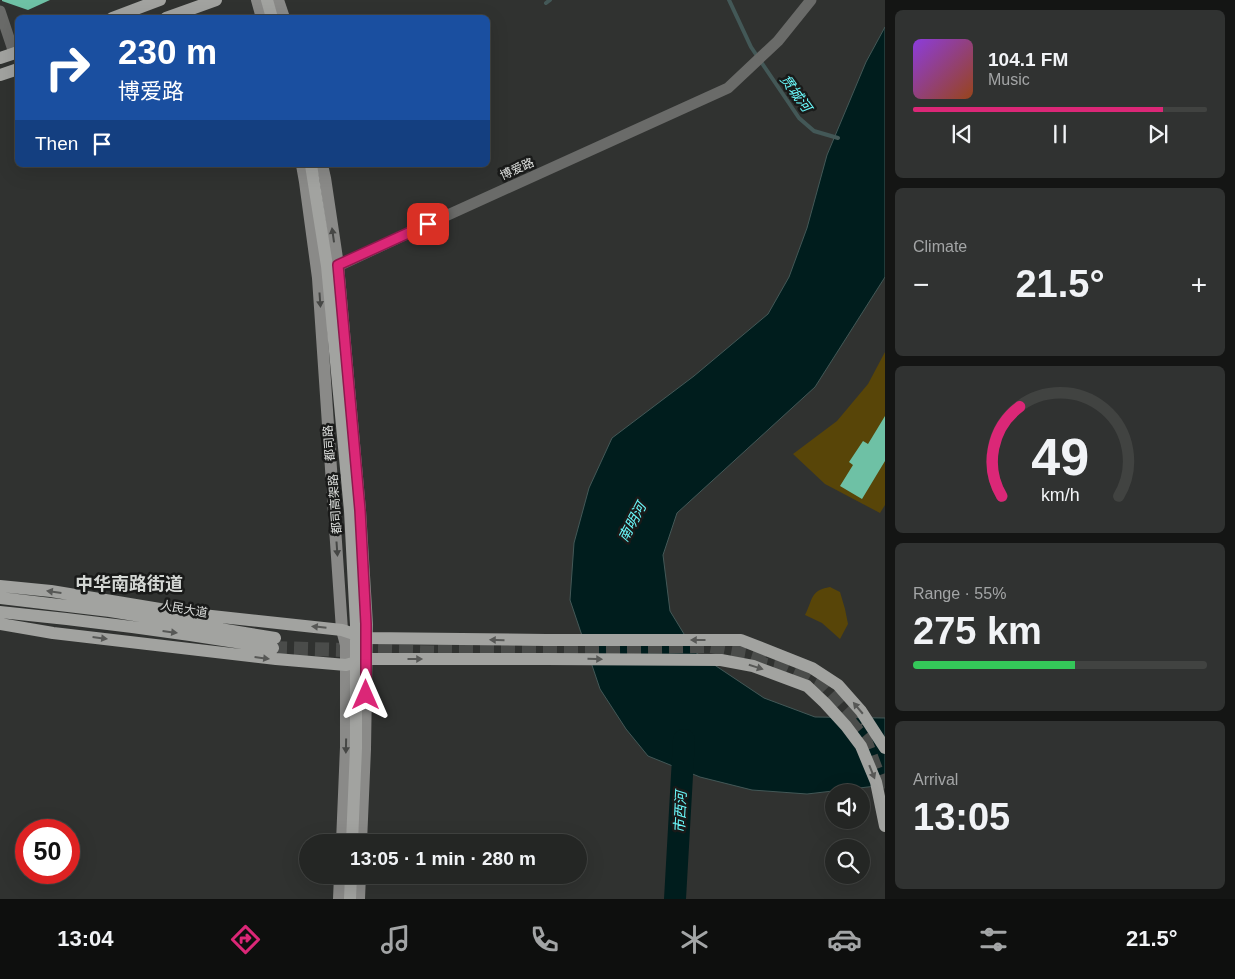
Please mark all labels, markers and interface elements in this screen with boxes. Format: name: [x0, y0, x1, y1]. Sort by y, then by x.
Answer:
text: 230 m: [118, 32, 217, 71]
icon: right: [35, 35, 100, 100]
text: 104.1 FM: [988, 49, 1068, 70]
water label: 贯城河: [777, 71, 817, 117]
text: Music: [988, 71, 1030, 88]
text: 博爱路: [118, 79, 184, 104]
icon: previous: [948, 120, 976, 148]
icon: pause: [1046, 120, 1074, 148]
icon: next: [1144, 120, 1172, 148]
icon: arrive: [88, 130, 116, 158]
text: Then: [35, 133, 78, 154]
street label: 博爱路: [498, 155, 536, 183]
pin: [407, 203, 449, 245]
icon: arrive: [414, 210, 442, 238]
one-way arrow: [329, 227, 337, 243]
text: Climate: [913, 238, 967, 255]
text: 21.5°: [1015, 263, 1105, 305]
text: −: [913, 269, 929, 300]
text: +: [1191, 269, 1207, 300]
one-way arrow: [316, 292, 324, 308]
street label: 都司路: [321, 425, 337, 461]
text: 49: [1031, 428, 1089, 486]
street label: 都司高架路: [326, 474, 344, 534]
text: km/h: [1041, 485, 1079, 505]
water label: 南明河: [615, 497, 650, 544]
one-way arrow: [333, 542, 341, 558]
district label: 中华南路街道: [75, 574, 183, 594]
text: Range · 55%: [913, 585, 1006, 602]
one-way arrow: [46, 588, 62, 596]
street label: 人民大道: [159, 598, 209, 620]
text: 275 km: [913, 610, 1042, 652]
one-way arrow: [311, 623, 327, 631]
one-way arrow: [162, 628, 178, 636]
one-way arrow: [92, 634, 108, 642]
one-way arrow: [489, 636, 505, 644]
one-way arrow: [690, 636, 706, 644]
one-way arrow: [254, 654, 270, 662]
one-way arrow: [407, 655, 423, 663]
one-way arrow: [587, 655, 603, 663]
one-way arrow: [749, 664, 764, 672]
position arrow: [339, 668, 391, 720]
one-way arrow: [852, 701, 863, 714]
one-way arrow: [341, 739, 349, 755]
one-way arrow: [868, 764, 876, 779]
text: Arrival: [913, 771, 958, 788]
map controls: [825, 784, 870, 884]
button: sound: [825, 784, 870, 829]
water label: 市西河: [671, 788, 689, 833]
text: 13:05: [913, 796, 1010, 838]
speed limit sign: 50: [15, 819, 80, 884]
button: search: [825, 839, 870, 884]
text: 13:05 · 1 min · 280 m: [350, 848, 536, 869]
icon: directions: [228, 922, 263, 957]
icon: music: [378, 922, 413, 957]
icon: phone: [527, 922, 562, 957]
icon: climate: [677, 922, 712, 957]
icon: car: [827, 922, 862, 957]
icon: filters: [976, 922, 1011, 957]
text: 13:04: [57, 926, 114, 951]
text: 21.5°: [1126, 926, 1178, 951]

